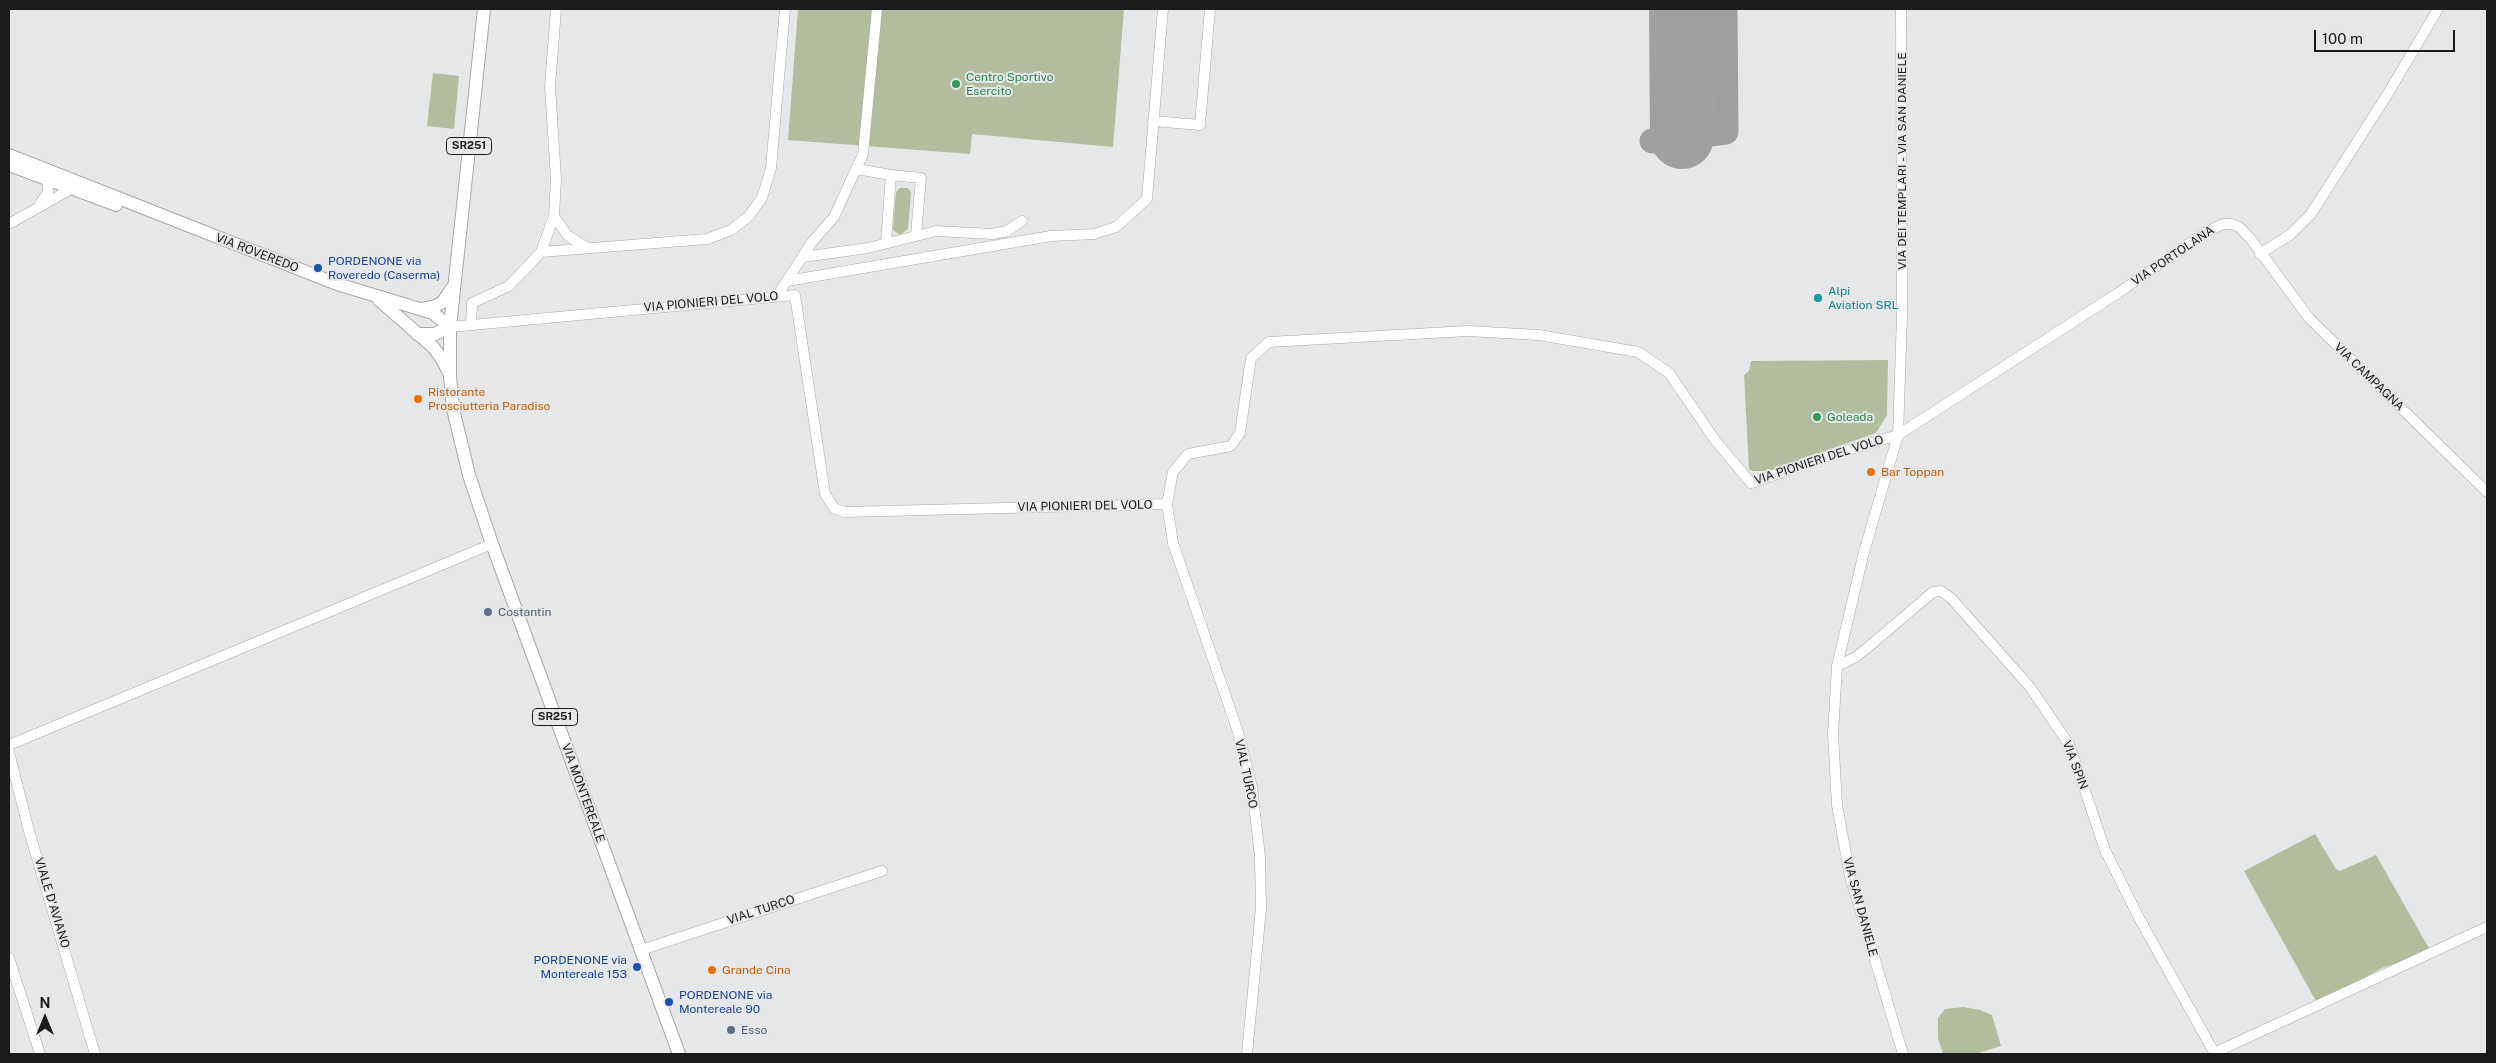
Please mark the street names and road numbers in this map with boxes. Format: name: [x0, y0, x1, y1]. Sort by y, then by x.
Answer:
street label: VIA DEI TEMPLARI - VIA SAN DANIELE: [1895, 52, 1909, 270]
road number: SR251: [446, 138, 492, 154]
street label: VIA PORTOLANA: [2129, 223, 2217, 289]
street label: VIA ROVEREDO: [213, 231, 301, 275]
street label: VIA PIONIERI DEL VOLO: [643, 289, 779, 315]
street label: VIA CAMPAGNA: [2331, 340, 2407, 414]
street label: VIA PIONIERI DEL VOLO: [1753, 432, 1885, 488]
street label: VIA PIONIERI DEL VOLO: [1017, 498, 1153, 514]
road number: SR251: [532, 709, 578, 726]
street label: VIAL TURCO: [1232, 738, 1260, 810]
street label: VIA SPIN: [2059, 739, 2091, 791]
street label: VIA MONTEREALE: [558, 741, 608, 845]
street label: VIALE D'AVIANO: [31, 856, 73, 950]
street label: VIA SAN DANIELE: [1840, 856, 1880, 958]
street label: VIAL TURCO: [725, 892, 797, 928]

